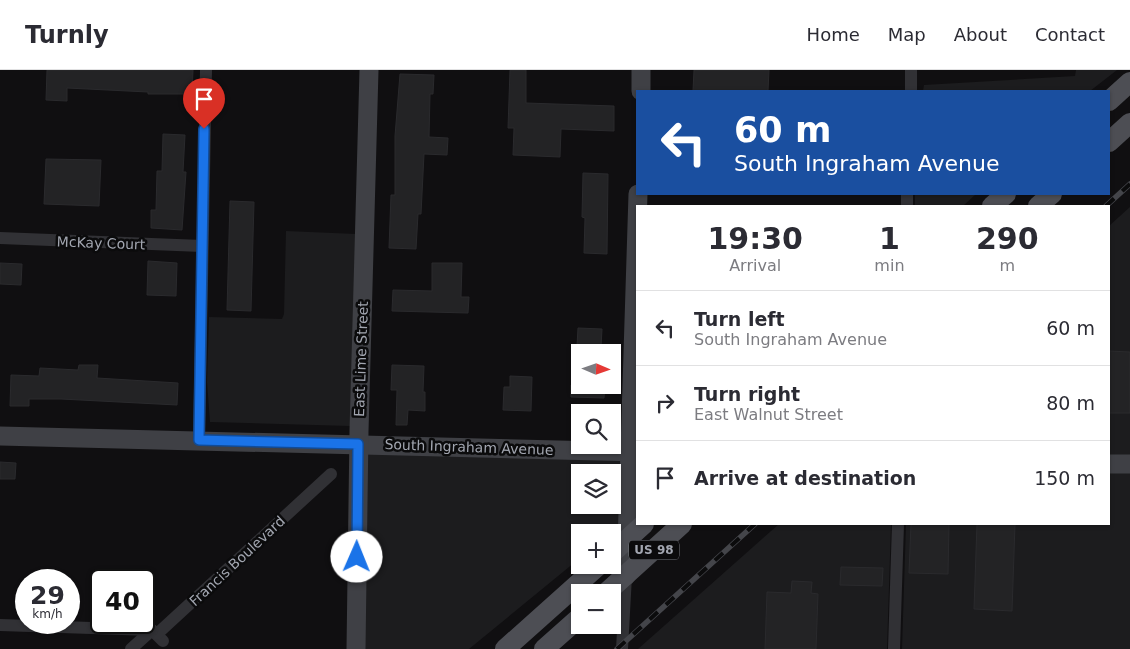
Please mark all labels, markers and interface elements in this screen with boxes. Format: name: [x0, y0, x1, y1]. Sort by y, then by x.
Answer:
text: Turnly: [25, 21, 109, 49]
text: Home: [807, 24, 860, 45]
text: Map: [888, 24, 926, 45]
text: About: [954, 24, 1007, 45]
text: Contact: [1035, 24, 1105, 45]
pin: [183, 78, 225, 129]
icon: arrive: [190, 85, 218, 113]
icon: left: [651, 110, 716, 175]
text: 60 m: [734, 110, 831, 150]
text: South Ingraham Avenue: [734, 151, 999, 176]
text: 19:30: [707, 221, 803, 256]
text: 1: [879, 221, 900, 256]
text: 290: [976, 221, 1039, 256]
street label: McKay Court: [57, 233, 146, 253]
text: Arrival: [729, 256, 781, 275]
text: min: [874, 256, 905, 275]
text: m: [999, 256, 1015, 275]
street label: East Lime Street: [351, 300, 371, 417]
text: Turn left: [694, 308, 785, 330]
icon: left: [651, 314, 679, 342]
text: 60 m: [1046, 317, 1095, 339]
text: South Ingraham Avenue: [694, 330, 887, 349]
north arrow: [571, 344, 621, 394]
map controls: [571, 344, 621, 634]
text: Turn right: [694, 383, 800, 405]
icon: right: [651, 389, 679, 417]
text: 80 m: [1046, 392, 1095, 414]
button: search: [571, 404, 621, 454]
text: East Walnut Street: [694, 405, 843, 424]
street label: South Ingraham Avenue: [384, 436, 554, 458]
button: layers: [571, 464, 621, 514]
icon: arrive: [651, 464, 679, 492]
text: Arrive at destination: [694, 467, 916, 489]
text: 150 m: [1034, 467, 1095, 489]
street label: Francis Boulevard: [186, 513, 288, 609]
button: +: [571, 524, 621, 574]
position arrow: [330, 530, 382, 582]
road number: US 98: [629, 540, 679, 560]
speed limit sign: 40: [90, 569, 155, 634]
text: 29: [30, 581, 65, 610]
button: −: [571, 584, 621, 634]
text: km/h: [32, 607, 63, 621]

